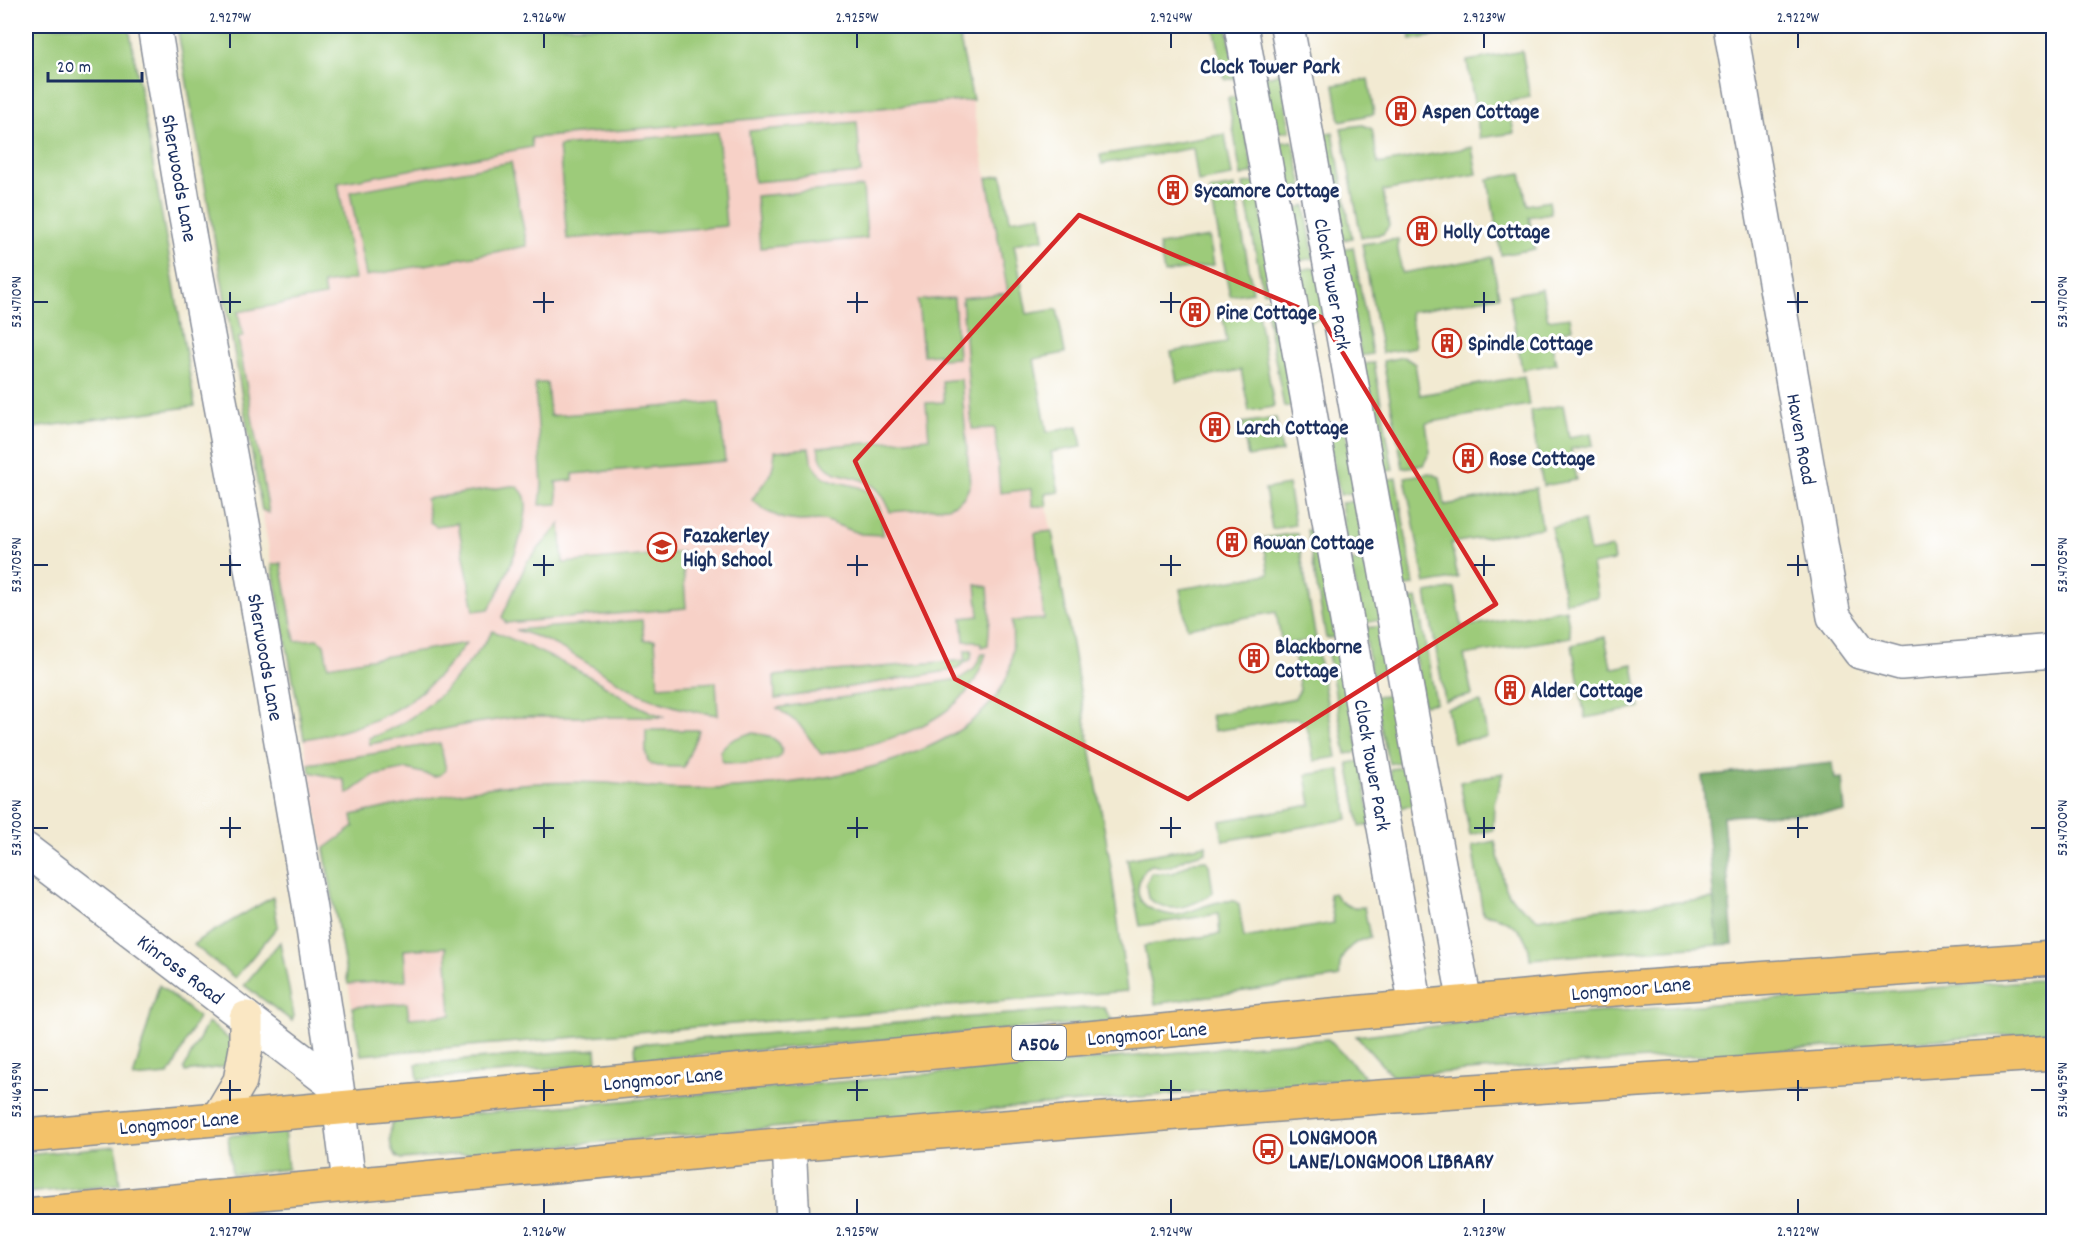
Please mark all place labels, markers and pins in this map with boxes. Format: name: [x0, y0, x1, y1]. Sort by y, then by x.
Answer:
building icon: Aspen Cottage: [1385, 95, 1417, 127]
place label: Aspen Cottage: [1422, 99, 1539, 129]
building icon: Sycamore Cottage: [1157, 174, 1189, 206]
place label: Sycamore Cottage: [1194, 178, 1339, 208]
building icon: Holly Cottage: [1406, 215, 1438, 247]
place label: Holly Cottage: [1443, 219, 1550, 249]
building icon: Pine Cottage: [1179, 296, 1211, 328]
place label: Pine Cottage: [1216, 300, 1317, 330]
building icon: Spindle Cottage: [1431, 327, 1463, 359]
place label: Spindle Cottage: [1468, 331, 1593, 361]
building icon: Larch Cottage: [1199, 411, 1231, 443]
place label: Larch Cottage: [1236, 415, 1349, 445]
building icon: Rose Cottage: [1452, 442, 1484, 474]
place label: Rose Cottage: [1489, 446, 1595, 476]
place label: Fazakerley High School: [683, 523, 773, 577]
building icon: Rowan Cottage: [1216, 526, 1248, 558]
place label: Rowan Cottage: [1253, 530, 1374, 560]
school or university icon: Fazakerley High School: [646, 531, 678, 563]
place label: Blackborne Cottage: [1275, 634, 1362, 688]
building icon: Blackborne Cottage: [1238, 642, 1270, 674]
building icon: Alder Cottage: [1494, 674, 1526, 706]
place label: Alder Cottage: [1531, 678, 1643, 708]
place label: LONGMOOR LANE/LONGMOOR LIBRARY: [1289, 1125, 1494, 1179]
bus stop icon: LONGMOOR LANE/LONGMOOR LIBRARY: [1252, 1133, 1284, 1165]

